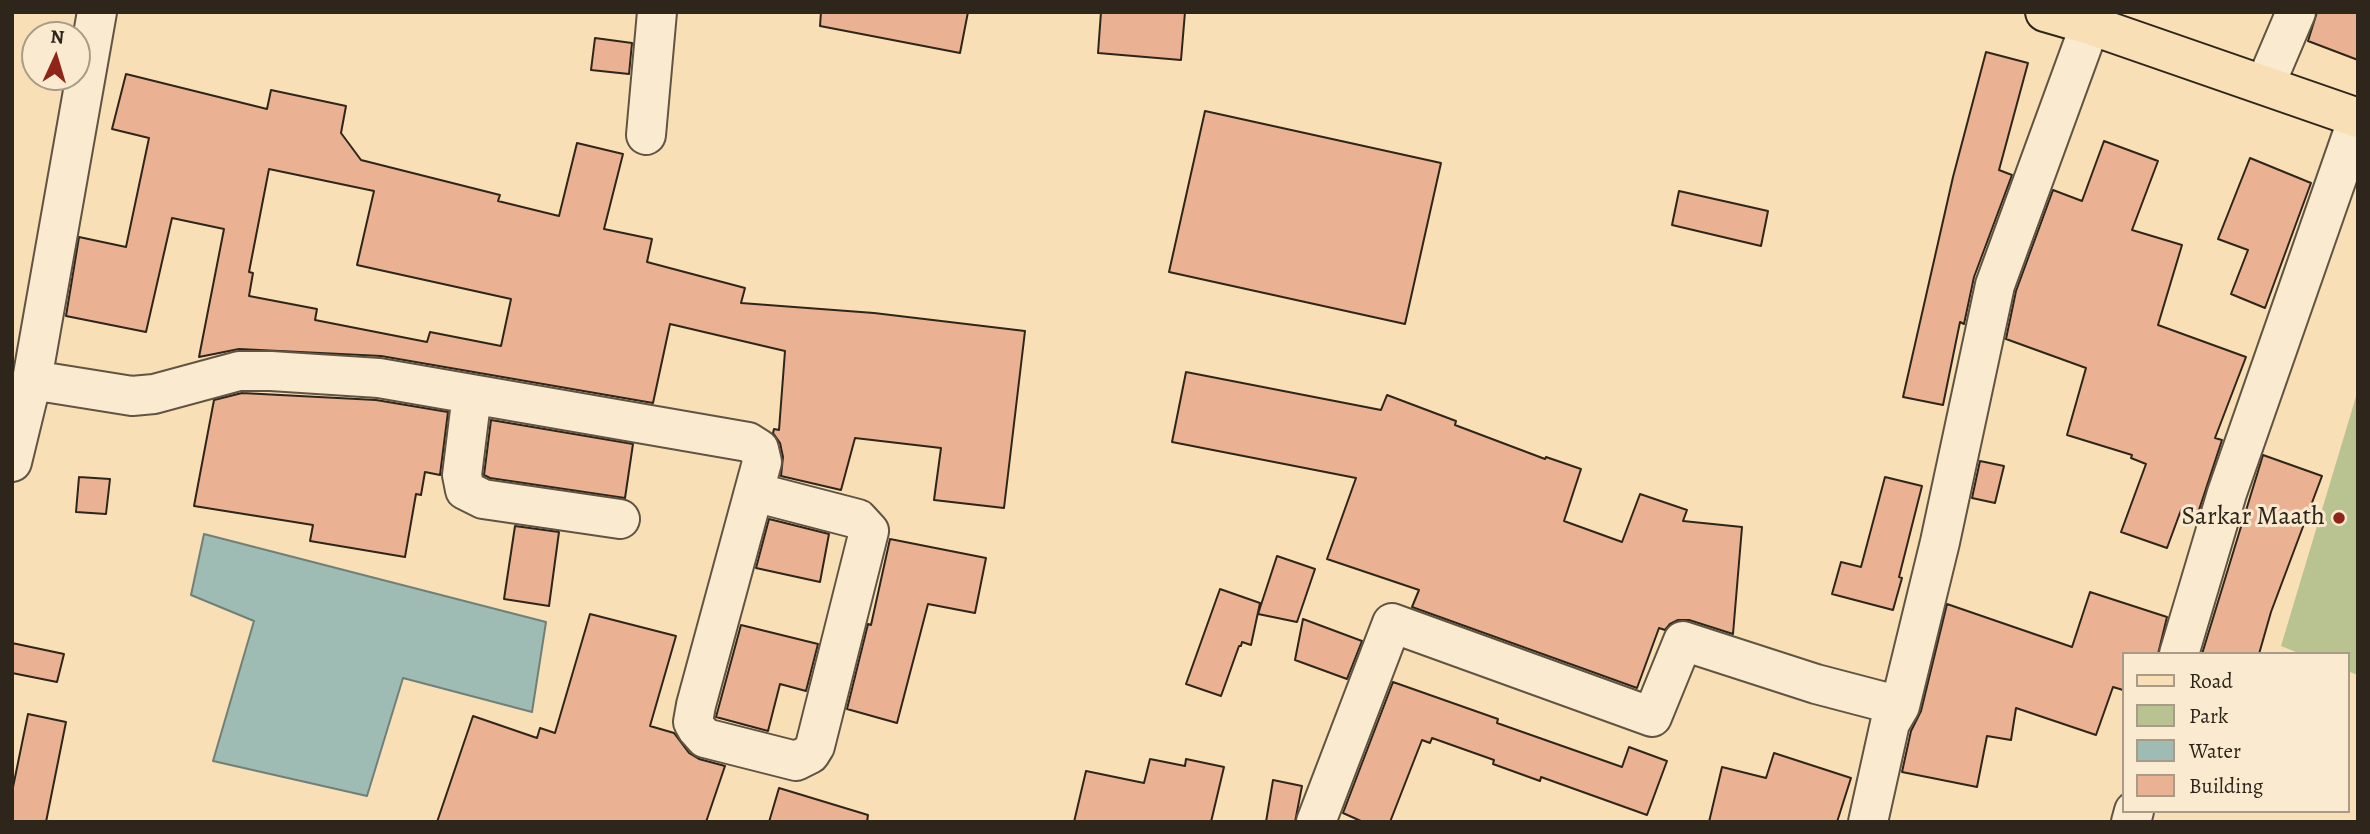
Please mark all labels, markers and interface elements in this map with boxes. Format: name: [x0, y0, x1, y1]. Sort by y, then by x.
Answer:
north arrow: [21, 21, 91, 91]
text: N: [50, 24, 65, 50]
place label: Sarkar Maath: [2182, 502, 2325, 534]
marker: Sarkar Maath: [2331, 510, 2347, 526]
legend: [2122, 652, 2349, 813]
text: Road: [2189, 667, 2233, 695]
text: Park: [2189, 702, 2228, 730]
text: Water: [2189, 737, 2241, 765]
text: Building: [2189, 772, 2263, 800]

